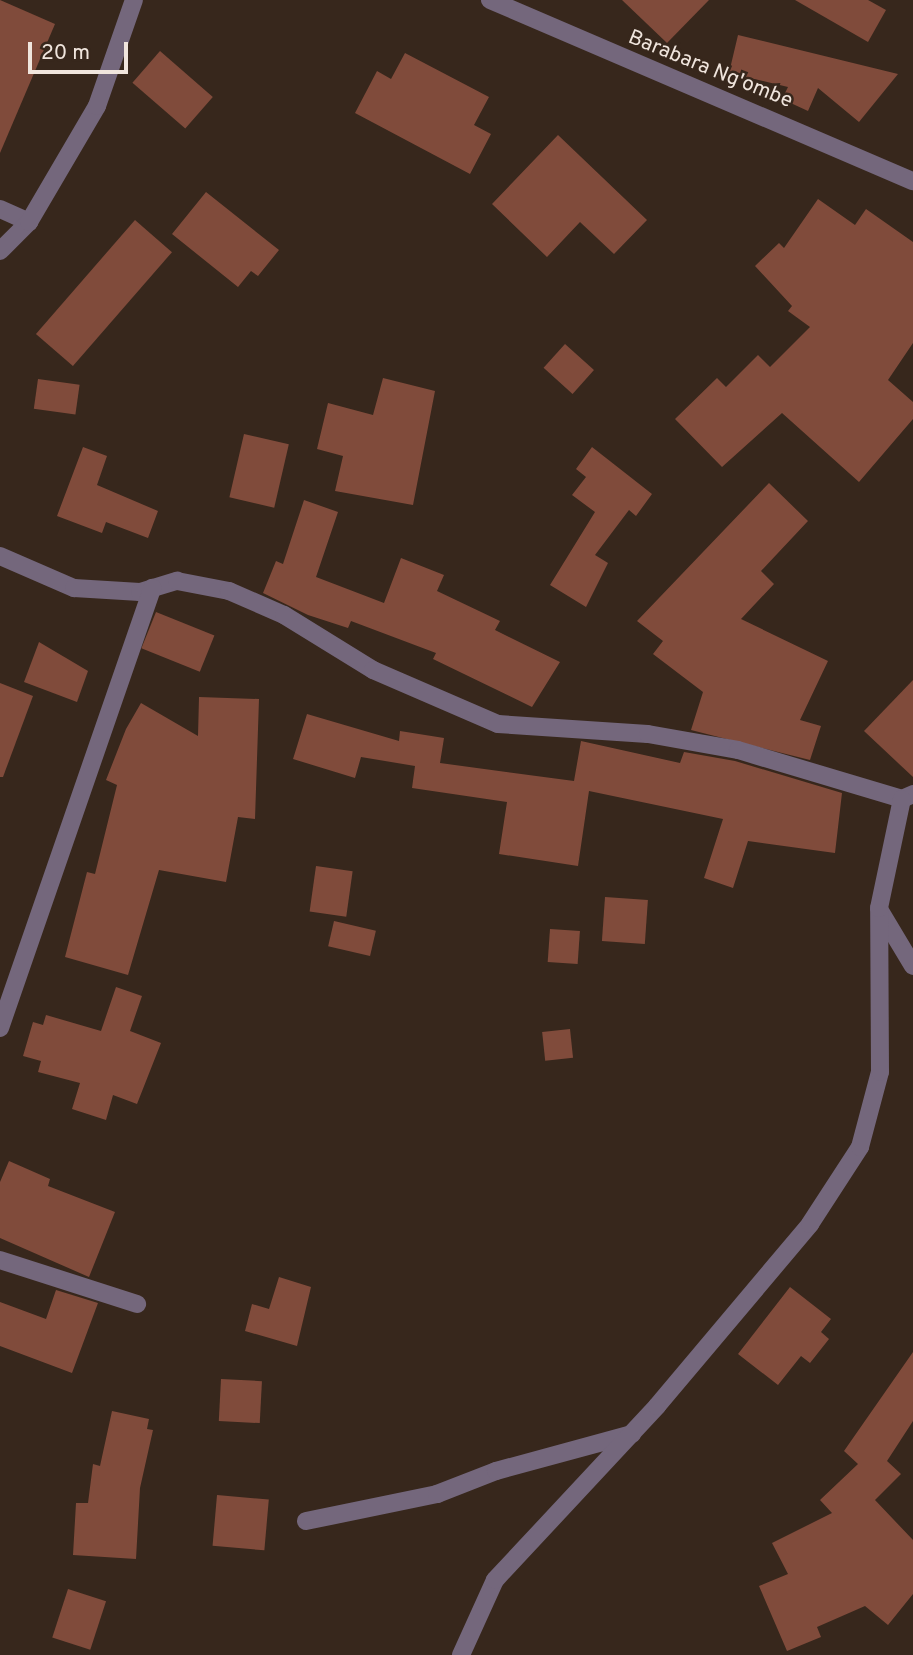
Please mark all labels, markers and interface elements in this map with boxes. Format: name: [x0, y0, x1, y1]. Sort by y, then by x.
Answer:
street label: Barabara Ng'ombe: [624, 25, 796, 115]
scale bar: [32, 28, 131, 72]
text: 20 m: [41, 40, 90, 67]

